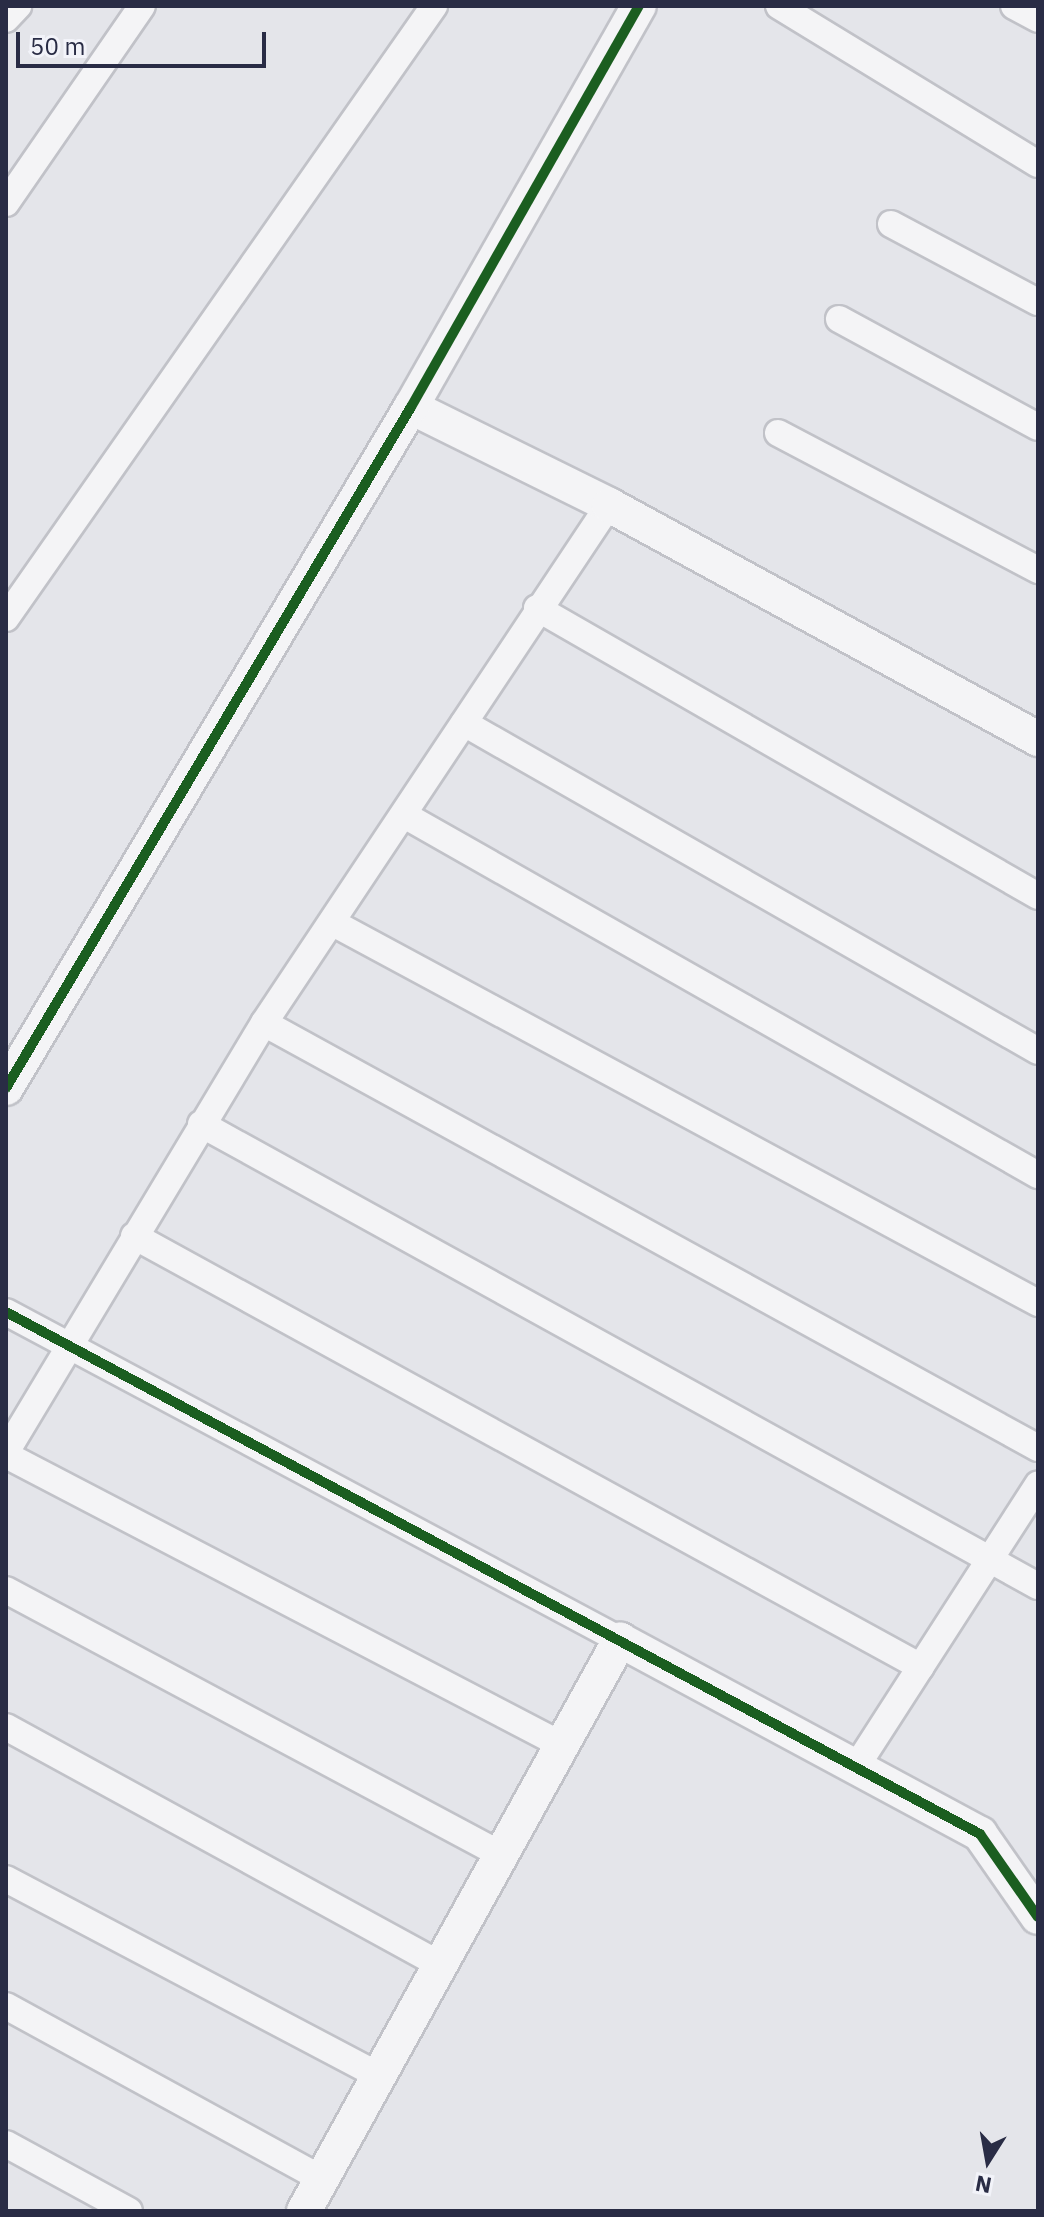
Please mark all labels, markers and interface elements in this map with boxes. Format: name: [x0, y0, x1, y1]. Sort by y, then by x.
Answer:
scale bar: [20, 16, 270, 66]
text: 50 m: [30, 30, 85, 62]
north arrow: [948, 2121, 1028, 2201]
text: N: [973, 2169, 994, 2201]

